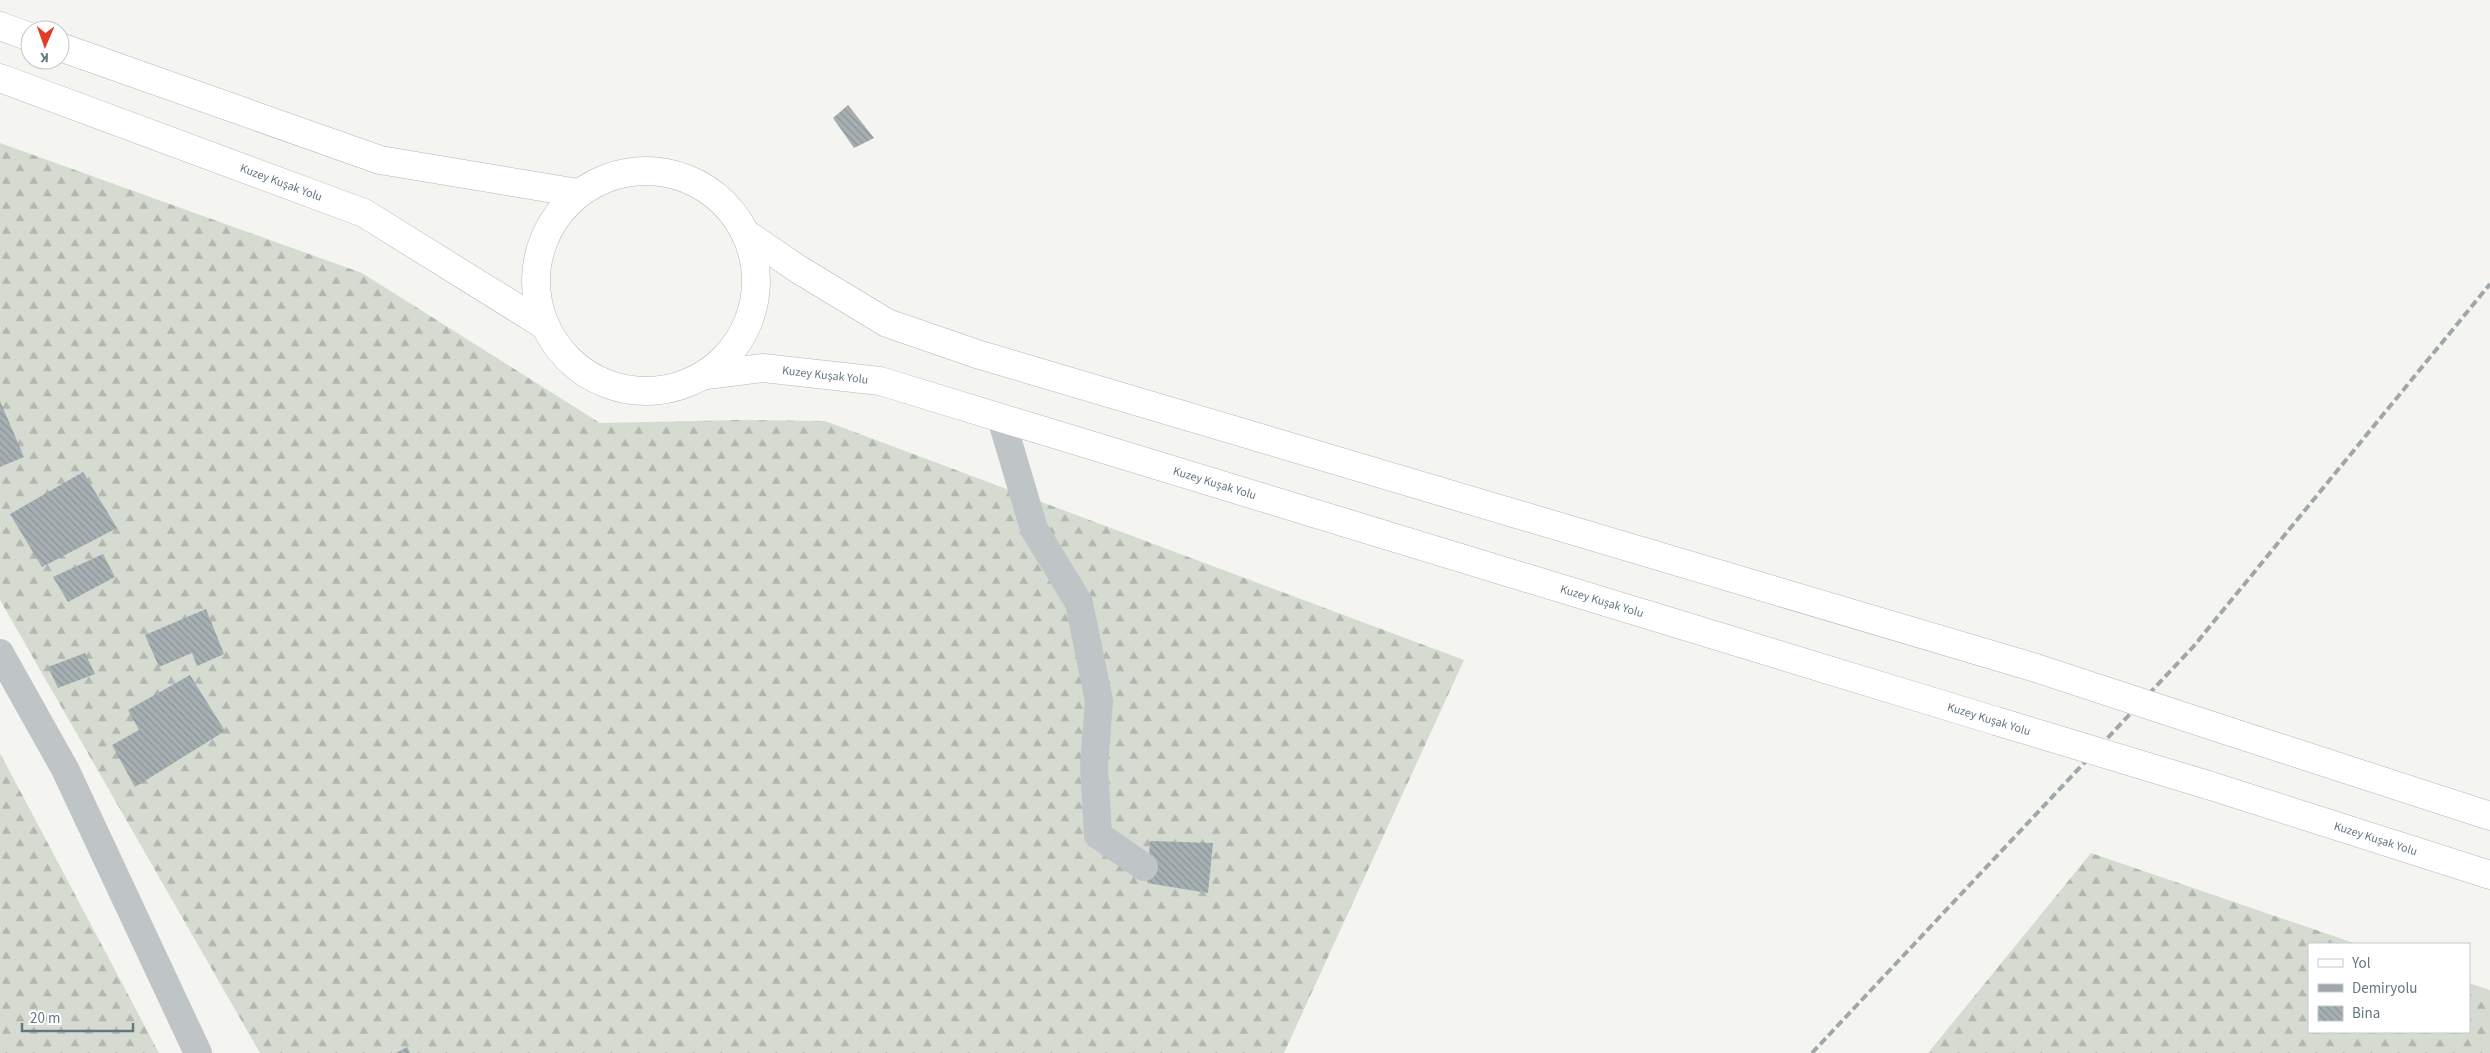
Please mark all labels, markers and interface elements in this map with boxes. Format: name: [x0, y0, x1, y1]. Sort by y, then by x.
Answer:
north arrow: [20, 20, 70, 70]
text: K: [40, 47, 49, 67]
street label: Kuzey Kuşak Yolu: [238, 160, 325, 206]
street label: Kuzey Kuşak Yolu: [781, 362, 869, 389]
street label: Kuzey Kuşak Yolu: [1171, 463, 1258, 504]
street label: Kuzey Kuşak Yolu: [1558, 581, 1646, 622]
street label: Kuzey Kuşak Yolu: [1945, 699, 2033, 740]
street label: Kuzey Kuşak Yolu: [2332, 818, 2419, 860]
legend: [2308, 943, 2470, 1033]
text: Yol: [2351, 953, 2371, 974]
text: Demiryolu: [2352, 978, 2417, 999]
scale bar: [22, 1000, 134, 1032]
text: Bina: [2352, 1003, 2380, 1024]
text: 20 m: [30, 1008, 60, 1029]

